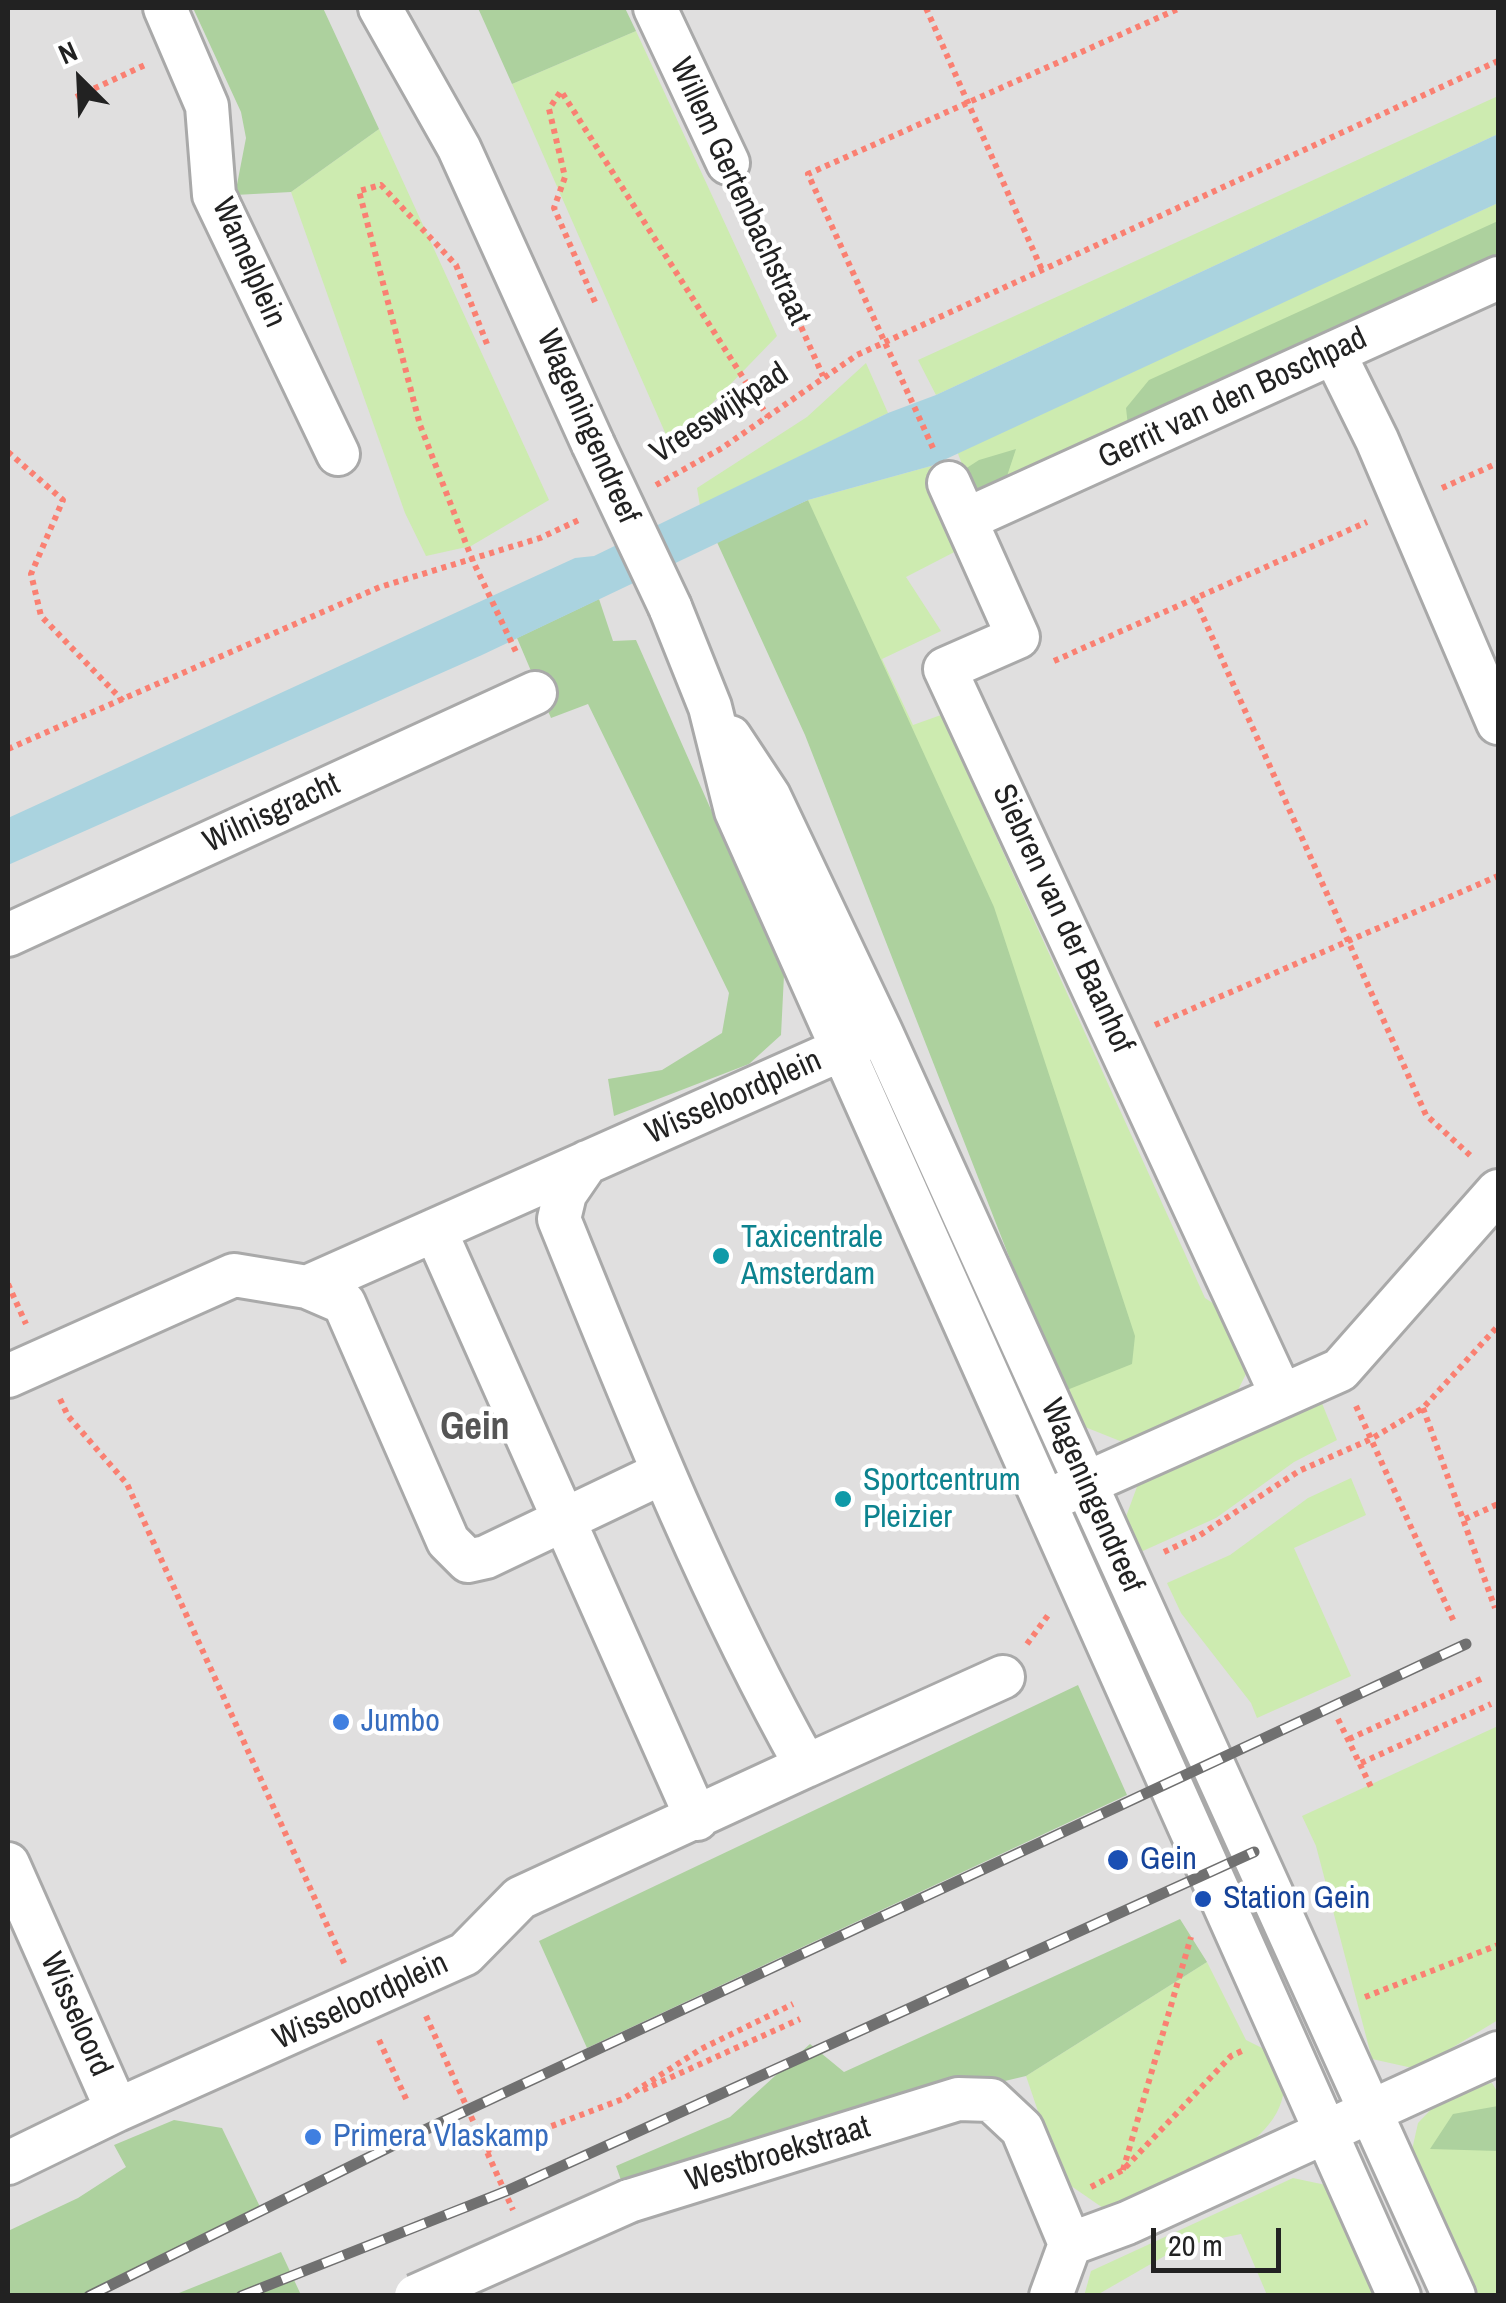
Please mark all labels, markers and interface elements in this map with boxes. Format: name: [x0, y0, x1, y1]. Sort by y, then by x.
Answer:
north arrow: [30, 30, 130, 130]
text: N: [52, 32, 83, 73]
street label: Willem Gertenbachstraat: [660, 52, 818, 332]
street label: Wamelplein: [202, 192, 294, 334]
street label: Gerrit van den Boschpad: [1093, 320, 1373, 478]
street label: Wageningendreef: [527, 324, 647, 530]
street label: Vreeswijkpad: [644, 355, 796, 473]
street label: Wilnisgracht: [198, 766, 346, 862]
street label: Siebren van der Baanhof: [983, 779, 1141, 1059]
street label: Wisseloordplein: [640, 1042, 828, 1154]
place label: Taxicentrale Amsterdam: [741, 1219, 883, 1294]
marker: Taxicentrale Amsterdam: [710, 1245, 732, 1267]
street label: Wageningendreef: [1031, 1393, 1151, 1599]
district label: Gein: [440, 1406, 510, 1452]
place label: Sportcentrum Pleizier: [863, 1462, 1021, 1537]
marker: Sportcentrum Pleizier: [832, 1488, 854, 1510]
place label: Jumbo: [361, 1703, 440, 1741]
marker: Jumbo: [330, 1711, 352, 1733]
place label: Gein: [1140, 1841, 1197, 1879]
marker: Gein: [1105, 1847, 1131, 1873]
place label: Station Gein: [1223, 1880, 1370, 1918]
marker: Station Gein: [1192, 1888, 1214, 1910]
street label: Wisseloordplein: [268, 1945, 454, 2059]
street label: Wisseloord: [31, 1947, 119, 2083]
street label: Westbroekstraat: [681, 2109, 875, 2201]
place label: Primera Vlaskamp: [333, 2118, 549, 2156]
marker: Primera Vlaskamp: [302, 2126, 324, 2148]
scale bar: [1156, 2208, 1286, 2270]
text: 20 m: [1168, 2225, 1223, 2265]

